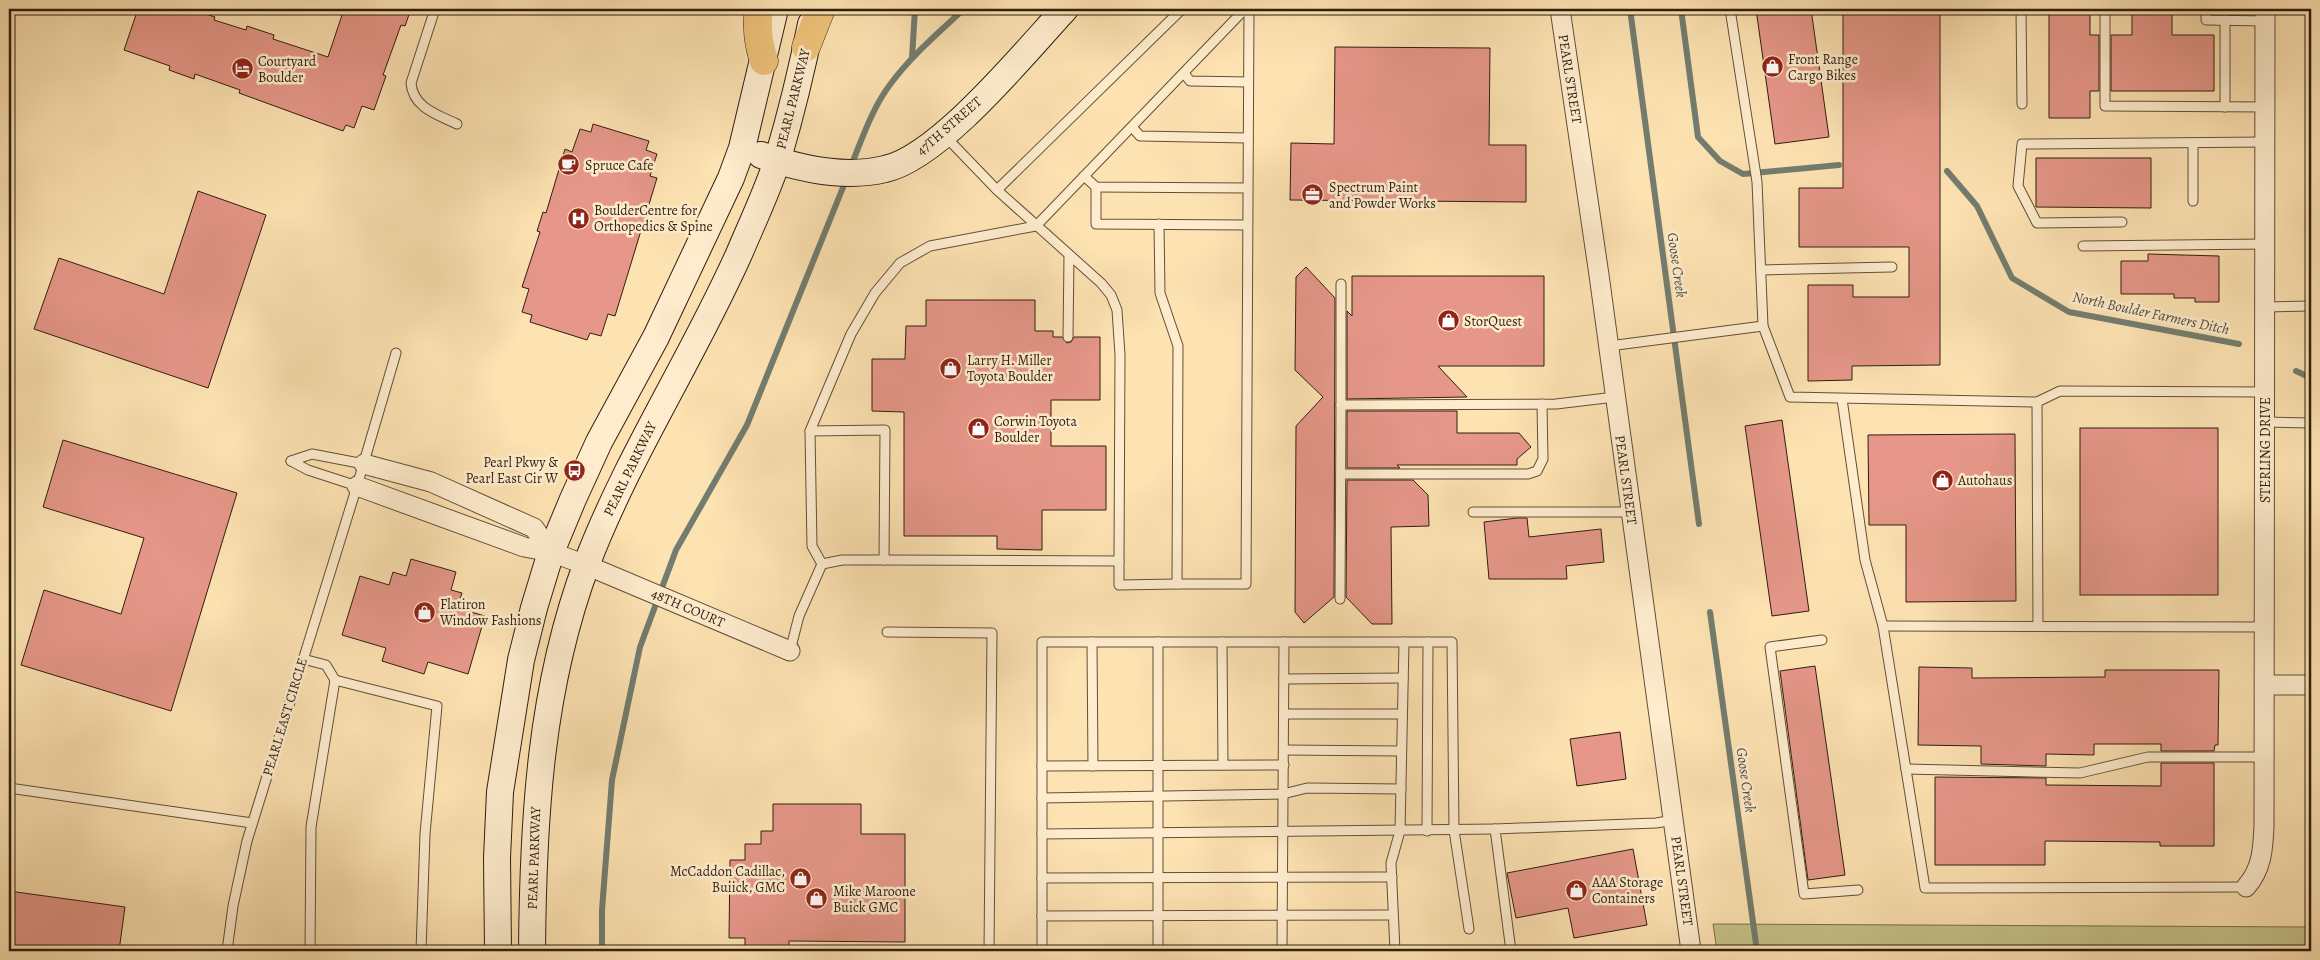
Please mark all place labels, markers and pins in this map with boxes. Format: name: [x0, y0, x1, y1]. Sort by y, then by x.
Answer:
place label: Front Range Cargo Bikes: [1788, 50, 1858, 85]
place label: Courtyard Boulder: [258, 52, 317, 87]
shop icon: Front Range Cargo Bikes: [1760, 55, 1784, 79]
hotel icon: Courtyard Boulder: [230, 57, 254, 81]
cafe icon: Spruce Cafe: [557, 153, 581, 177]
place label: Spruce Cafe: [585, 156, 653, 175]
place label: Spectrum Paint and Powder Works: [1329, 178, 1436, 213]
office icon: Spectrum Paint and Powder Works: [1301, 183, 1325, 207]
place label: BoulderCentre for Orthopedics & Spine: [594, 201, 713, 236]
hospital icon: BoulderCentre for Orthopedics & Spine: [566, 206, 590, 230]
shop icon: StorQuest: [1436, 309, 1460, 333]
place label: StorQuest: [1464, 312, 1523, 331]
place label: Larry H. Miller Toyota Boulder: [967, 351, 1053, 386]
shop icon: Larry H. Miller Toyota Boulder: [939, 356, 963, 380]
place label: Corwin Toyota Boulder: [994, 412, 1077, 447]
shop icon: Corwin Toyota Boulder: [966, 417, 990, 441]
place label: Pearl Pkwy & Pearl East Cir W: [465, 453, 559, 488]
bus stop icon: Pearl Pkwy & Pearl East Cir W: [562, 458, 586, 482]
shop icon: Autohaus: [1930, 468, 1954, 492]
place label: Autohaus: [1957, 471, 2012, 490]
place label: Flatiron Window Fashions: [439, 595, 541, 630]
shop icon: Flatiron Window Fashions: [412, 600, 436, 624]
place label: McCaddon Cadillac, Buiick, GMC: [670, 862, 785, 897]
shop icon: McCaddon Cadillac, Buiick, GMC: [789, 867, 813, 891]
place label: AAA Storage Containers: [1591, 873, 1663, 908]
shop icon: AAA Storage Containers: [1564, 878, 1588, 902]
place label: Mike Maroone Buick GMC: [833, 882, 916, 917]
shop icon: Mike Maroone Buick GMC: [805, 887, 829, 911]

